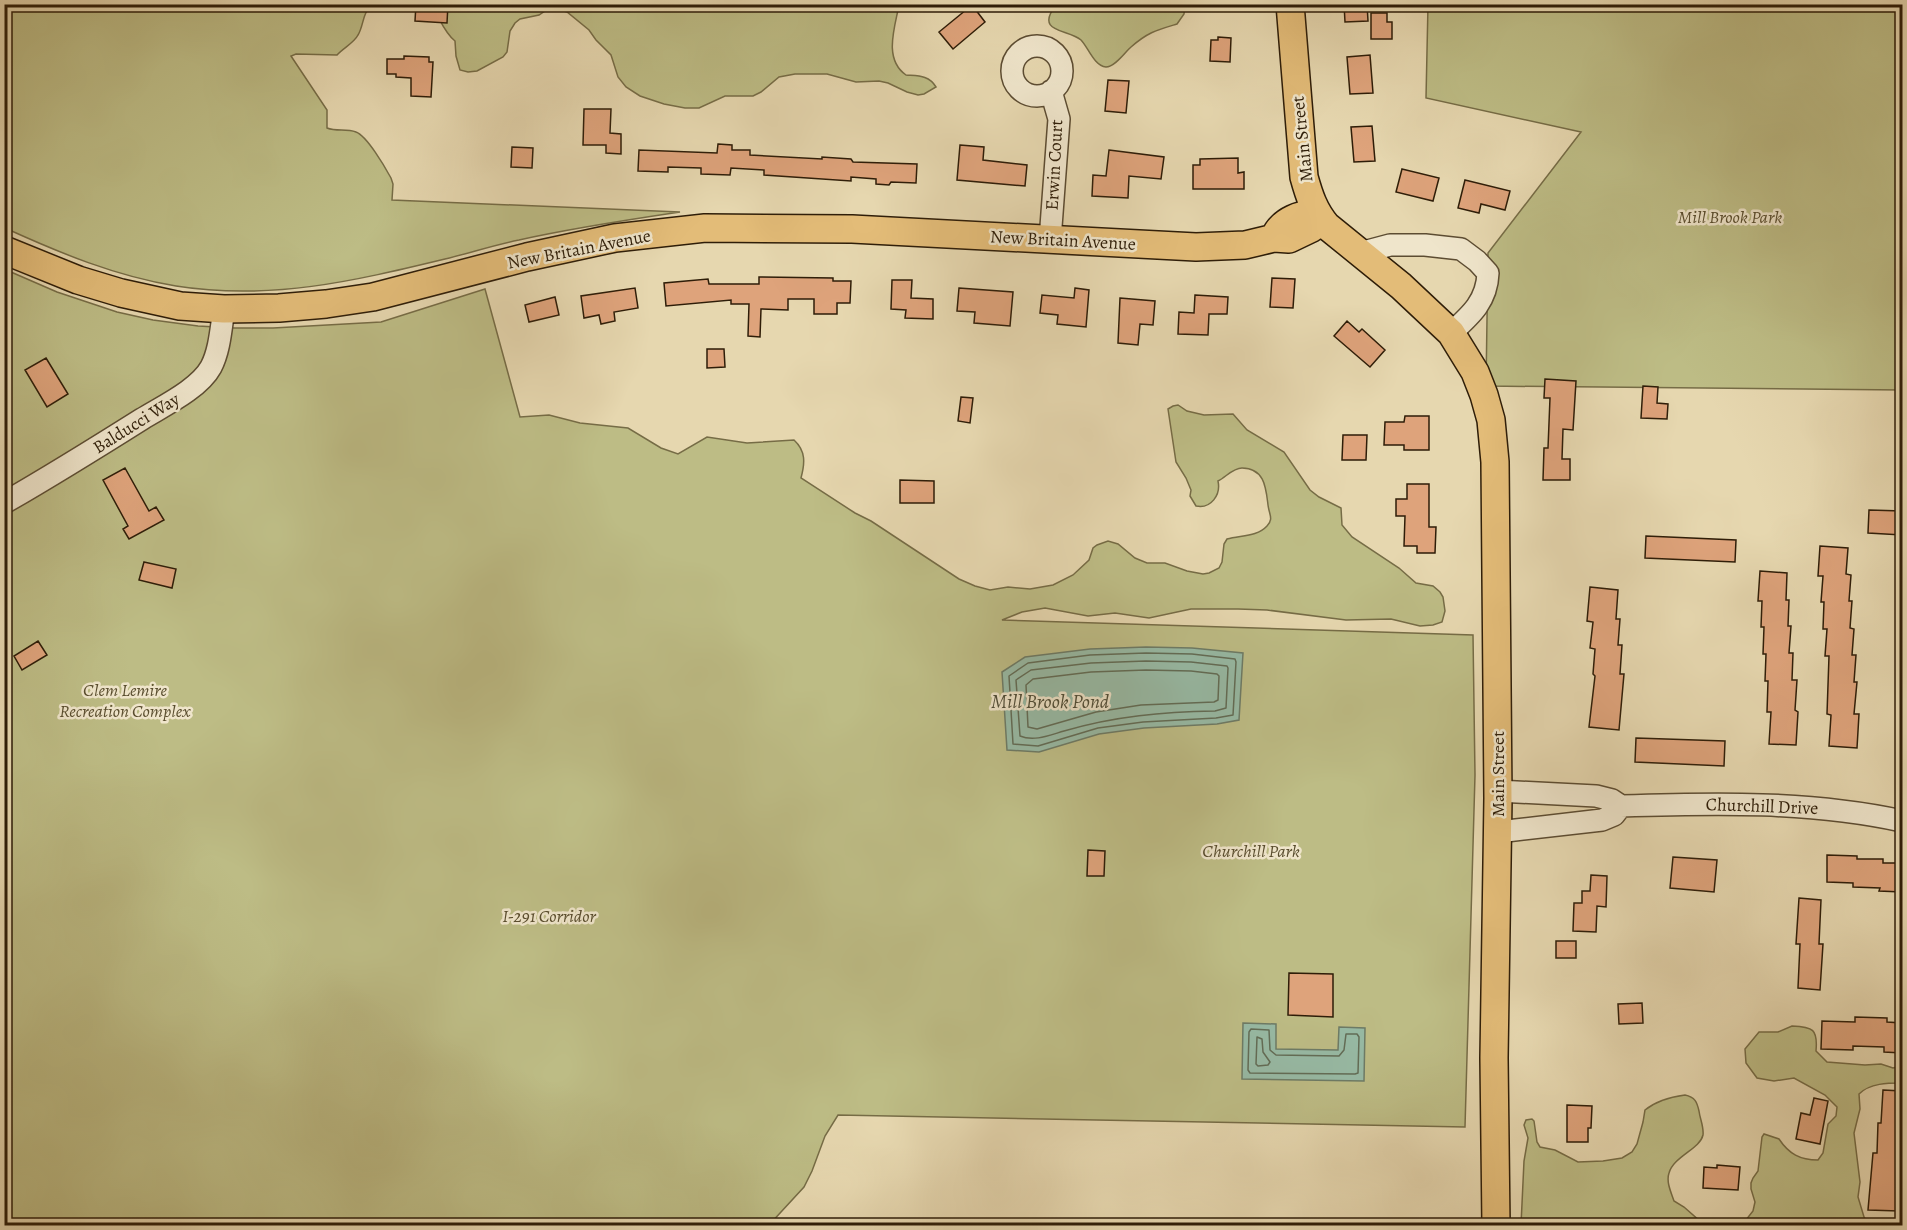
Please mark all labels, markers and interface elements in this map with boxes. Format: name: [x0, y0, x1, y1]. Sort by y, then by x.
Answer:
street label: Main Street: [1286, 95, 1318, 183]
street label: Erwin Court: [1040, 119, 1068, 211]
park label: Mill Brook Park: [1678, 205, 1782, 229]
street label: New Britain Avenue: [505, 223, 653, 275]
street label: New Britain Avenue: [990, 224, 1136, 256]
street label: Balducci Way: [88, 386, 185, 459]
park label: Clem Lemire Recreation Complex: [59, 678, 191, 723]
water label: Mill Brook Pond: [991, 688, 1110, 715]
street label: Main Street: [1486, 731, 1510, 817]
street label: Churchill Drive: [1705, 792, 1819, 820]
park label: Churchill Park: [1202, 839, 1300, 863]
park label: I-291 Corridor: [502, 904, 596, 928]

